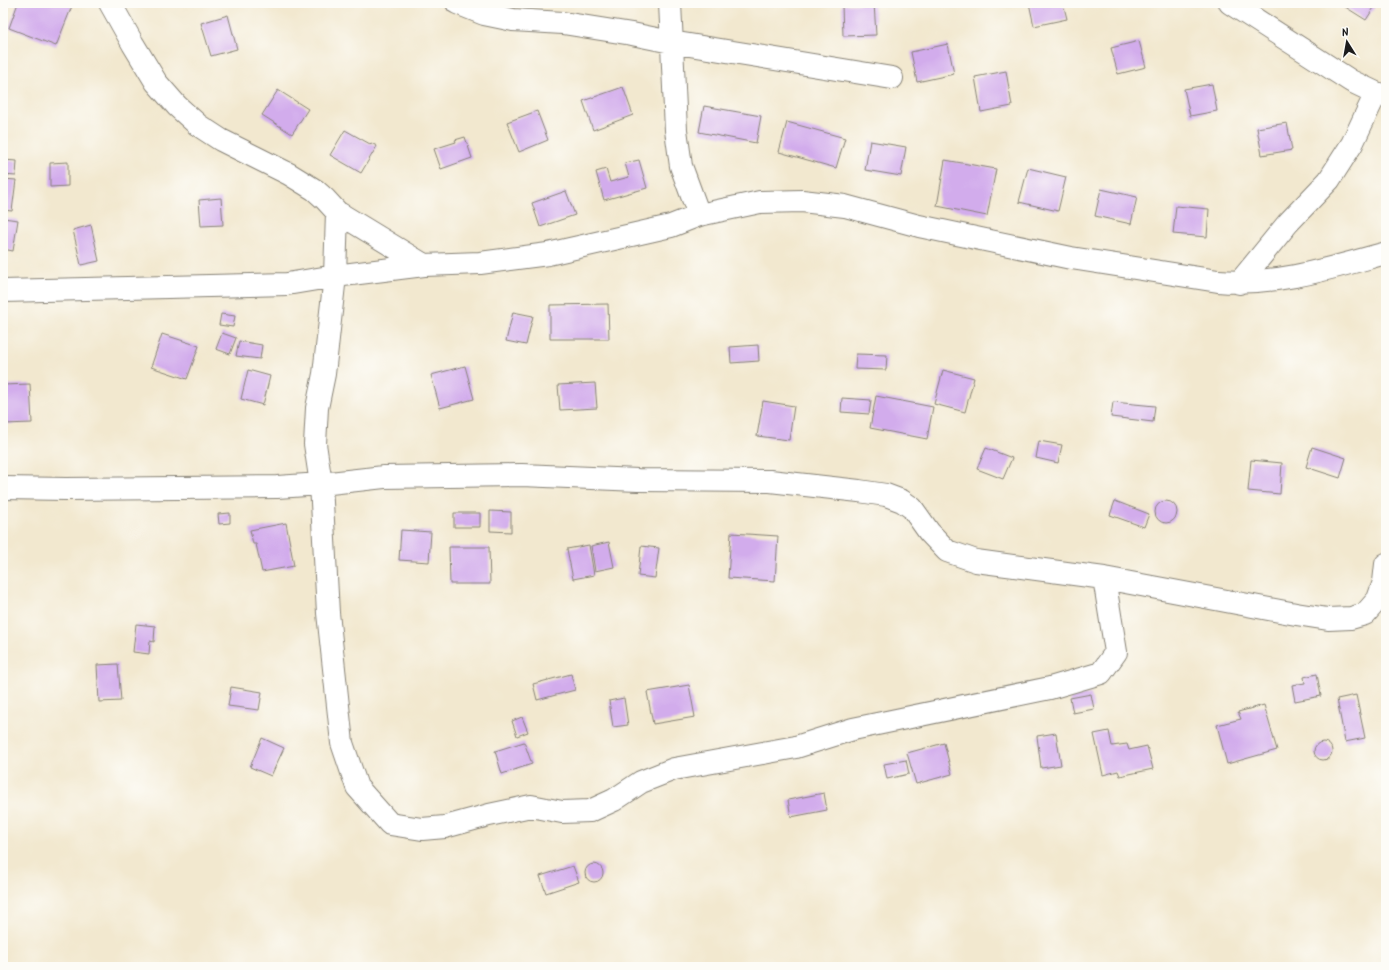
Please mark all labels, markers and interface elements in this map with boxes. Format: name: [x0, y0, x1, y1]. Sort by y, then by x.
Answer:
north arrow: [1327, 22, 1367, 62]
text: N: [1340, 24, 1350, 43]

